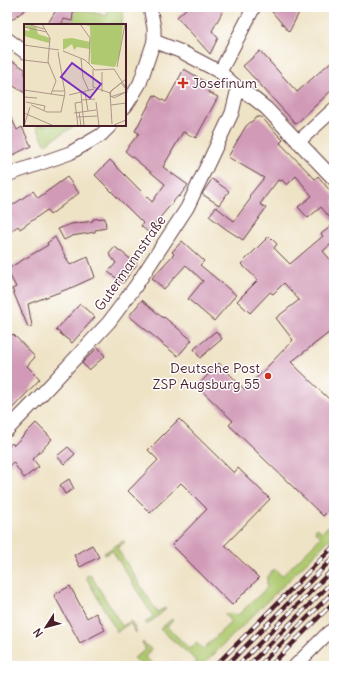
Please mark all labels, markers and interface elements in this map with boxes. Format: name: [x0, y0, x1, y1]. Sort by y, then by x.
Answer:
inset map: [24, 24, 126, 126]
place label: Josefinum: [192, 74, 257, 92]
marker: Josefinum: [177, 77, 189, 89]
street label: Gutermannstraße: [90, 212, 170, 314]
place label: Deutsche Post ZSP Augsburg 55: [153, 359, 260, 393]
marker: Deutsche Post ZSP Augsburg 55: [263, 371, 273, 381]
north arrow: [26, 607, 66, 647]
text: N: [30, 626, 46, 640]

